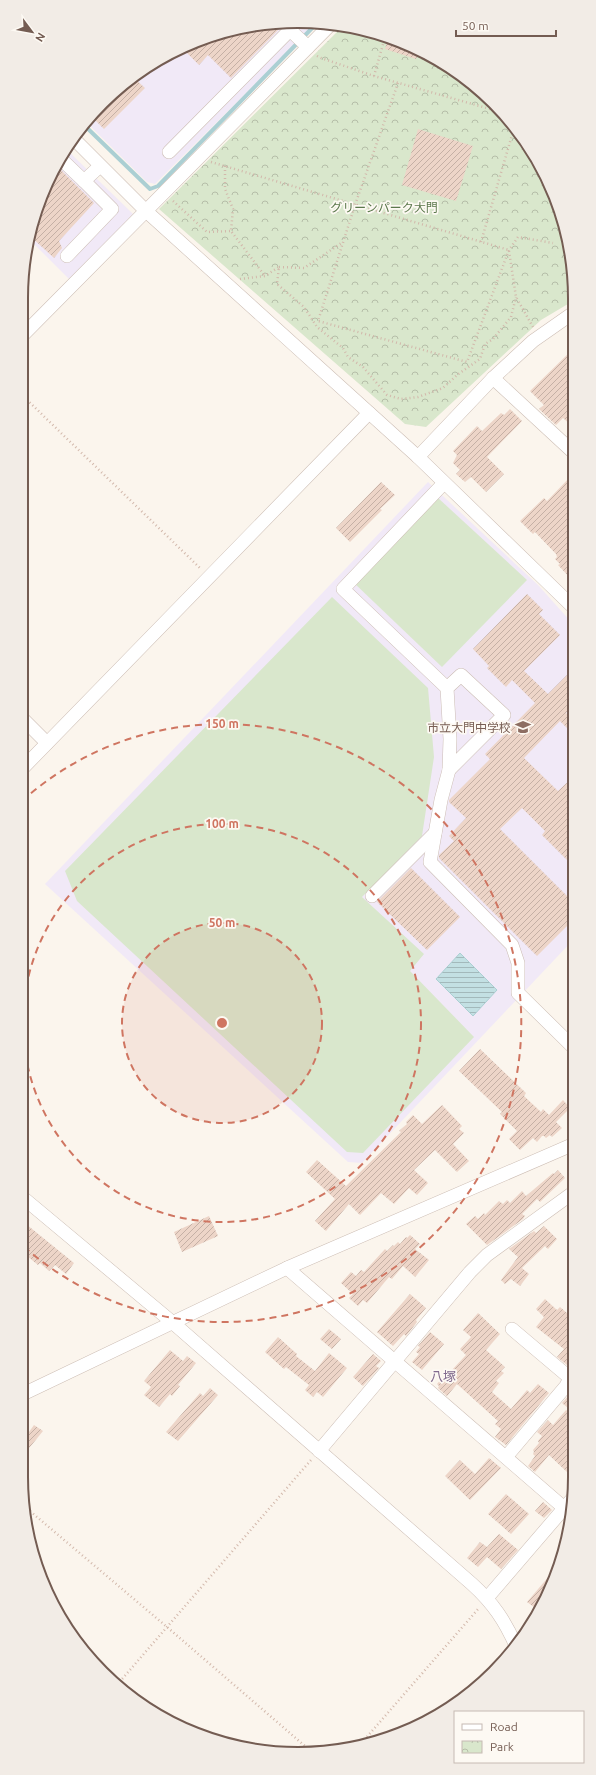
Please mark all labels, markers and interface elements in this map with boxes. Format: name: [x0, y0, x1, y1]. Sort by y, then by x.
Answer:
north arrow: [12, 12, 52, 52]
scale bar: [456, 12, 556, 38]
text: 50 m: [462, 19, 489, 32]
text: N: [33, 31, 48, 44]
park label: グリーンパーク大門: [330, 201, 438, 214]
text: 150 m: [205, 717, 239, 730]
school or university icon: 市立大門中学校: [514, 718, 532, 736]
place label: 市立大門中学校: [427, 721, 511, 734]
text: 100 m: [205, 817, 239, 830]
text: 50 m: [209, 916, 235, 929]
centre of rings: [215, 1016, 229, 1030]
district label: 八塚: [430, 1369, 456, 1383]
legend: [454, 1711, 584, 1763]
text: Road: [490, 1720, 518, 1733]
text: Park: [490, 1740, 514, 1753]

